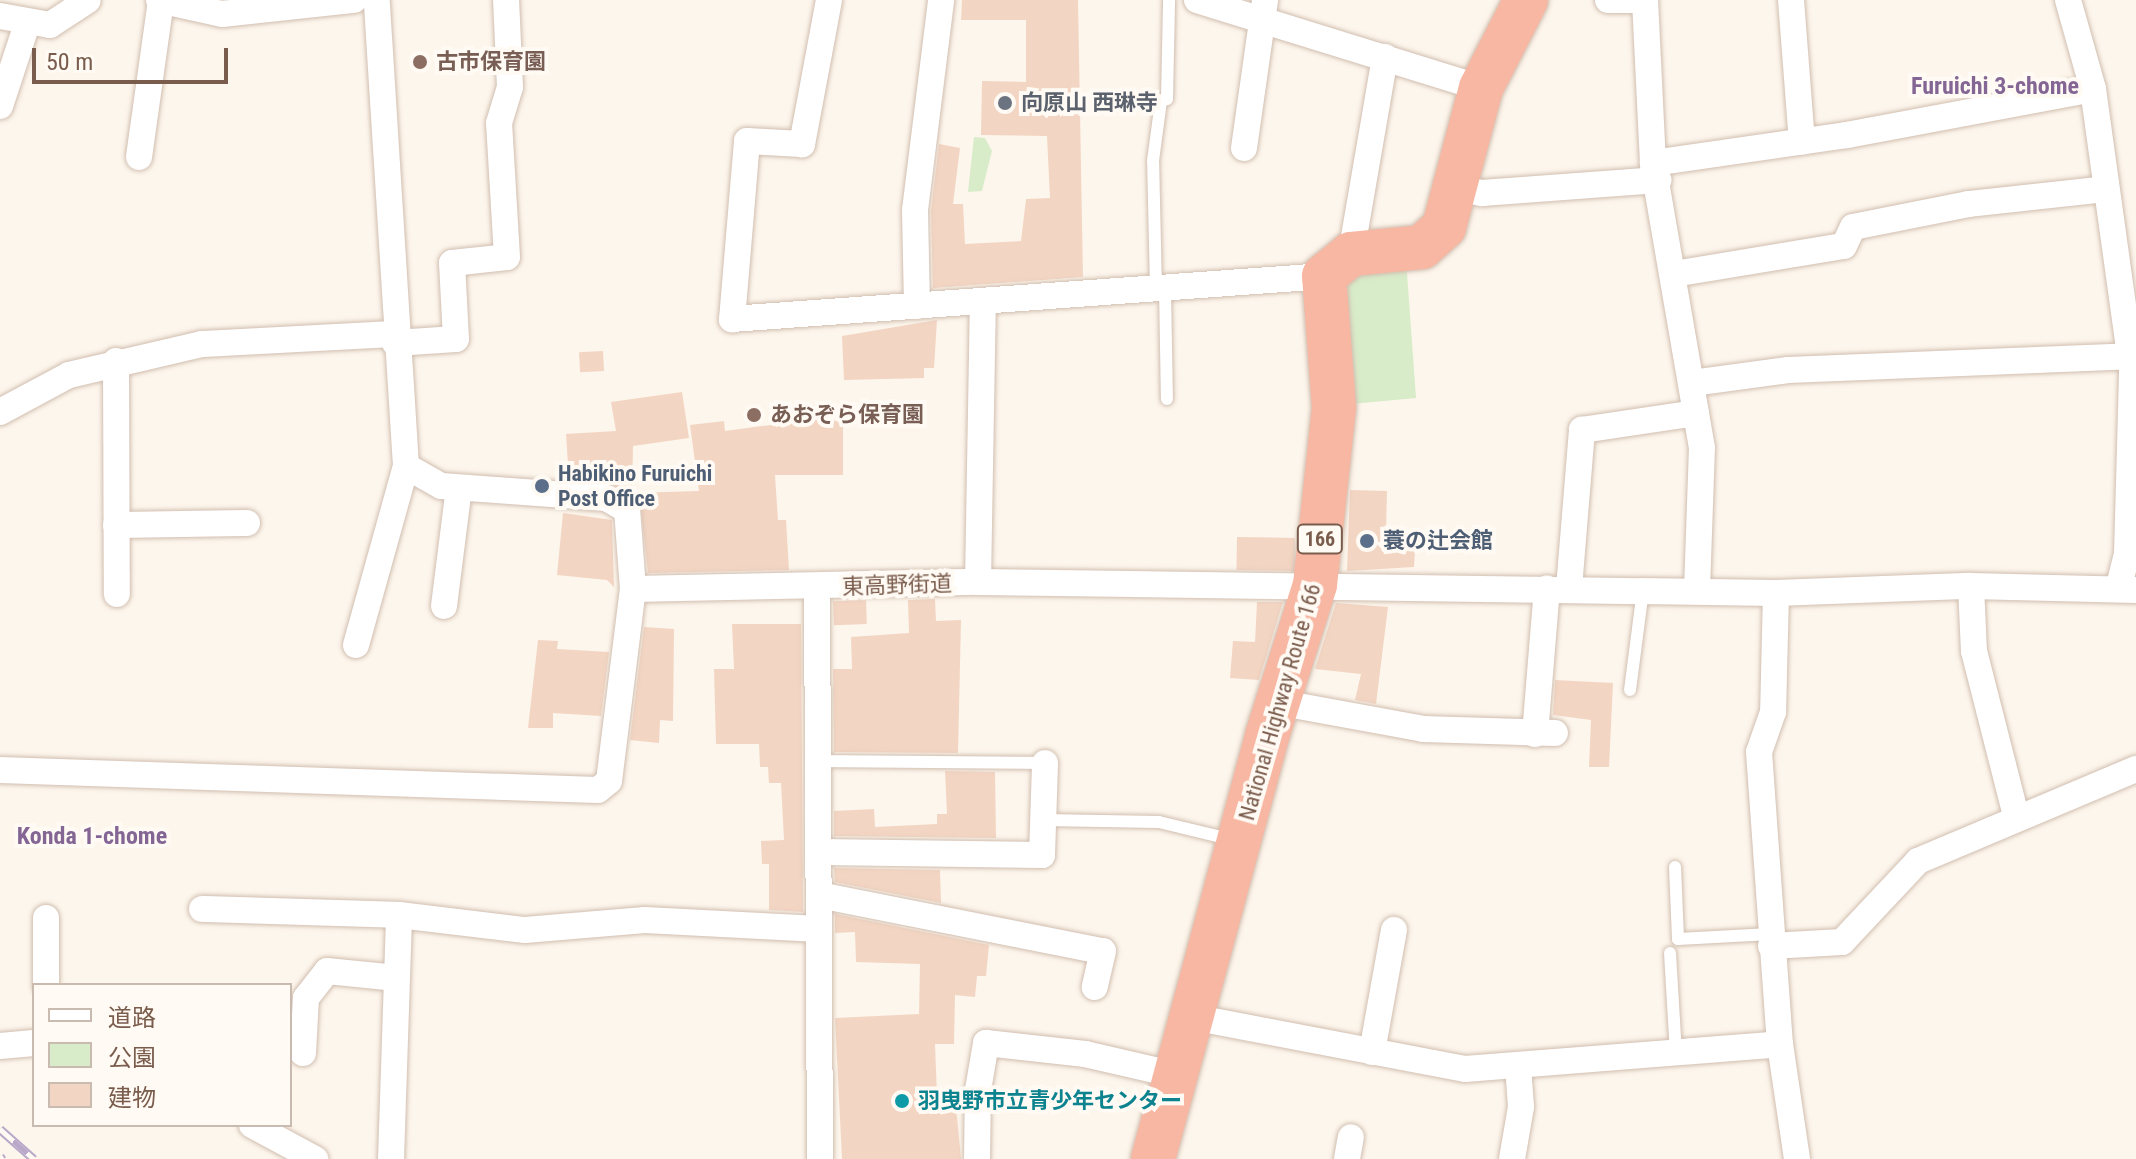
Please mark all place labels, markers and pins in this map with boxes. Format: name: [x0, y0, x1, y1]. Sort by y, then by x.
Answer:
place label: 古市保育園: [436, 49, 546, 75]
marker: 古市保育園: [411, 53, 429, 71]
place label: 向原山 西琳寺: [1021, 90, 1158, 116]
marker: 向原山 西琳寺: [996, 94, 1014, 112]
place label: あおぞら保育園: [770, 402, 924, 428]
marker: あおぞら保育園: [745, 406, 763, 424]
place label: Habikino Furuichi Post Office: [558, 460, 712, 512]
marker: Habikino Furuichi Post Office: [533, 477, 551, 495]
place label: 蓑の辻会館: [1383, 528, 1493, 554]
marker: 蓑の辻会館: [1358, 532, 1376, 550]
place label: 羽曳野市立青少年センター: [918, 1088, 1182, 1114]
marker: 羽曳野市立青少年センター: [893, 1092, 911, 1110]

